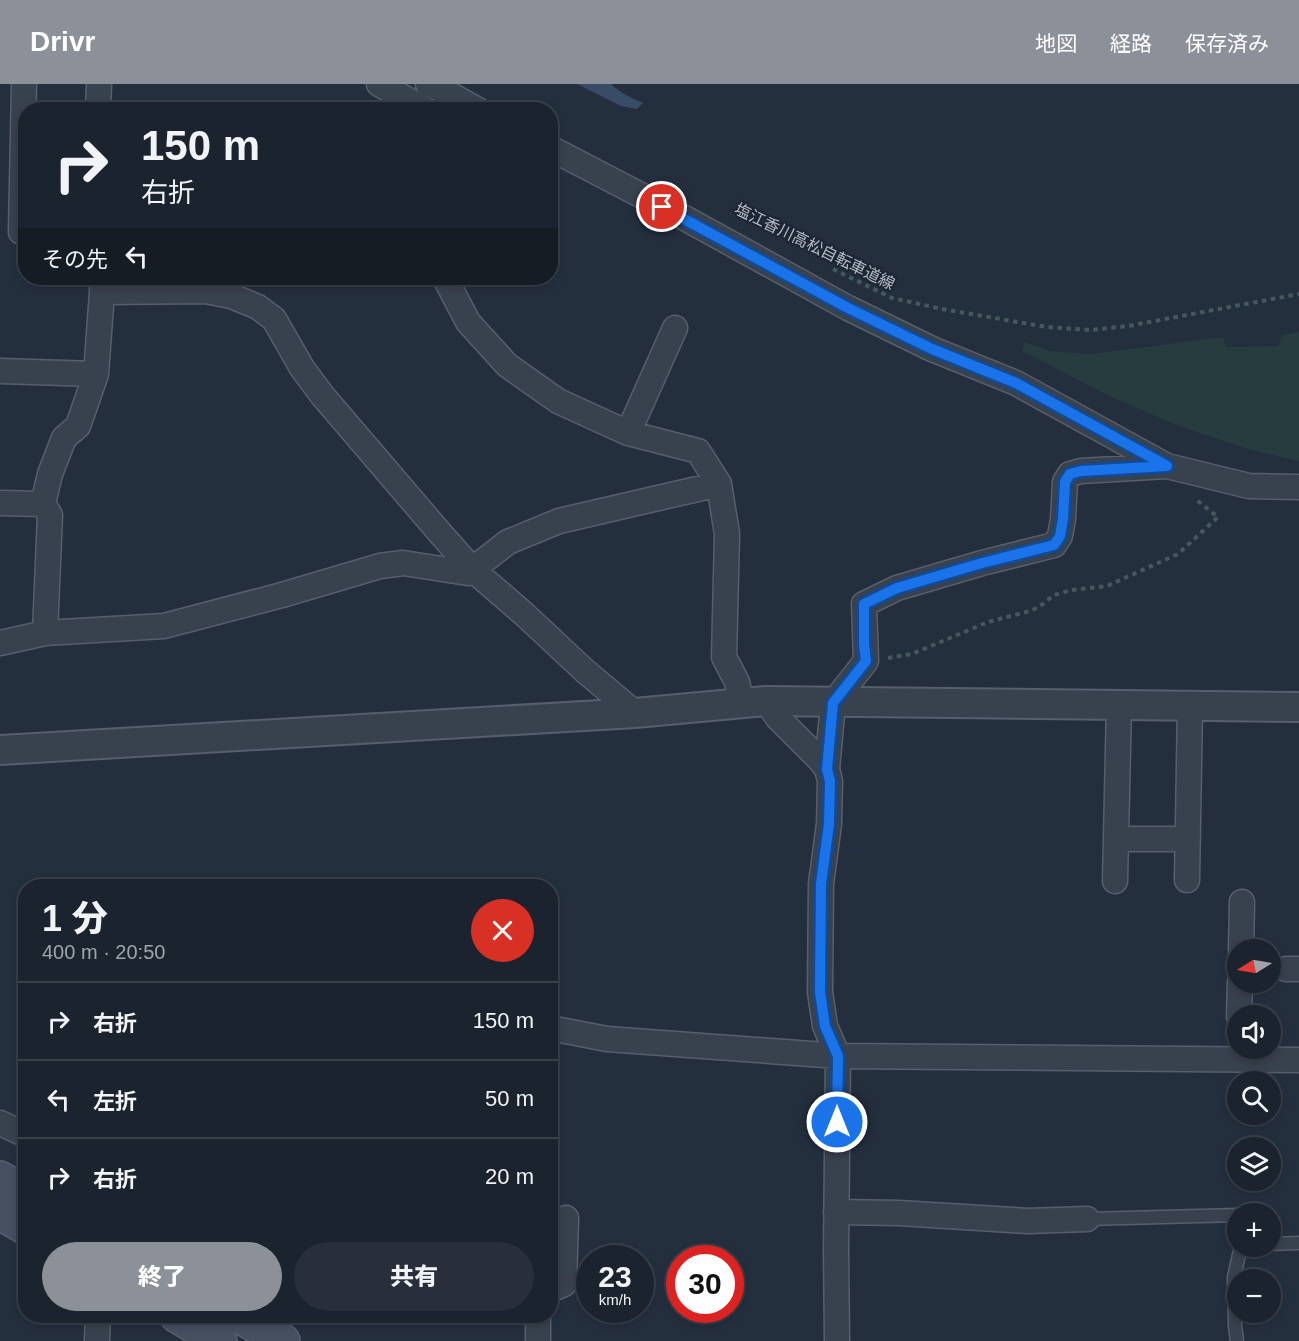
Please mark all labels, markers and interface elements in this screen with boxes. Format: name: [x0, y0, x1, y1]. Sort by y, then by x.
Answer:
text: Drivr: [30, 26, 95, 57]
text: 地図: [1035, 32, 1077, 55]
text: 経路: [1110, 32, 1152, 55]
text: 保存済み: [1185, 32, 1269, 55]
text: 150 m: [141, 122, 260, 169]
icon: right: [42, 126, 120, 204]
text: 右折: [141, 178, 195, 208]
pin: [636, 181, 687, 232]
icon: arrive: [645, 190, 678, 223]
street label: 塩江香川高松自転車道線: [732, 200, 898, 293]
icon: left: [120, 240, 153, 273]
text: その先: [42, 247, 108, 272]
text: 1 分: [42, 898, 108, 939]
button: close: [471, 899, 534, 962]
north arrow: [1227, 939, 1281, 993]
map controls: [1227, 939, 1281, 1323]
text: 400 m · 20:50: [42, 941, 165, 963]
icon: right: [42, 1005, 75, 1038]
button: sound: [1227, 1005, 1281, 1059]
text: 150 m: [473, 1008, 534, 1033]
text: 右折: [93, 1011, 137, 1036]
button: search: [1227, 1071, 1281, 1125]
icon: left: [42, 1083, 75, 1116]
text: 50 m: [485, 1086, 534, 1111]
text: 左折: [93, 1089, 137, 1114]
position arrow: [805, 1090, 869, 1154]
button: layers: [1227, 1137, 1281, 1191]
icon: right: [42, 1161, 75, 1194]
text: 20 m: [485, 1164, 534, 1189]
text: 右折: [93, 1167, 137, 1192]
button: +: [1227, 1203, 1281, 1257]
button: 終了: [42, 1242, 282, 1311]
button: 共有: [294, 1242, 534, 1311]
speed limit sign: 30: [666, 1245, 744, 1323]
text: 23: [598, 1260, 632, 1293]
button: −: [1227, 1269, 1281, 1323]
text: km/h: [599, 1291, 631, 1308]

